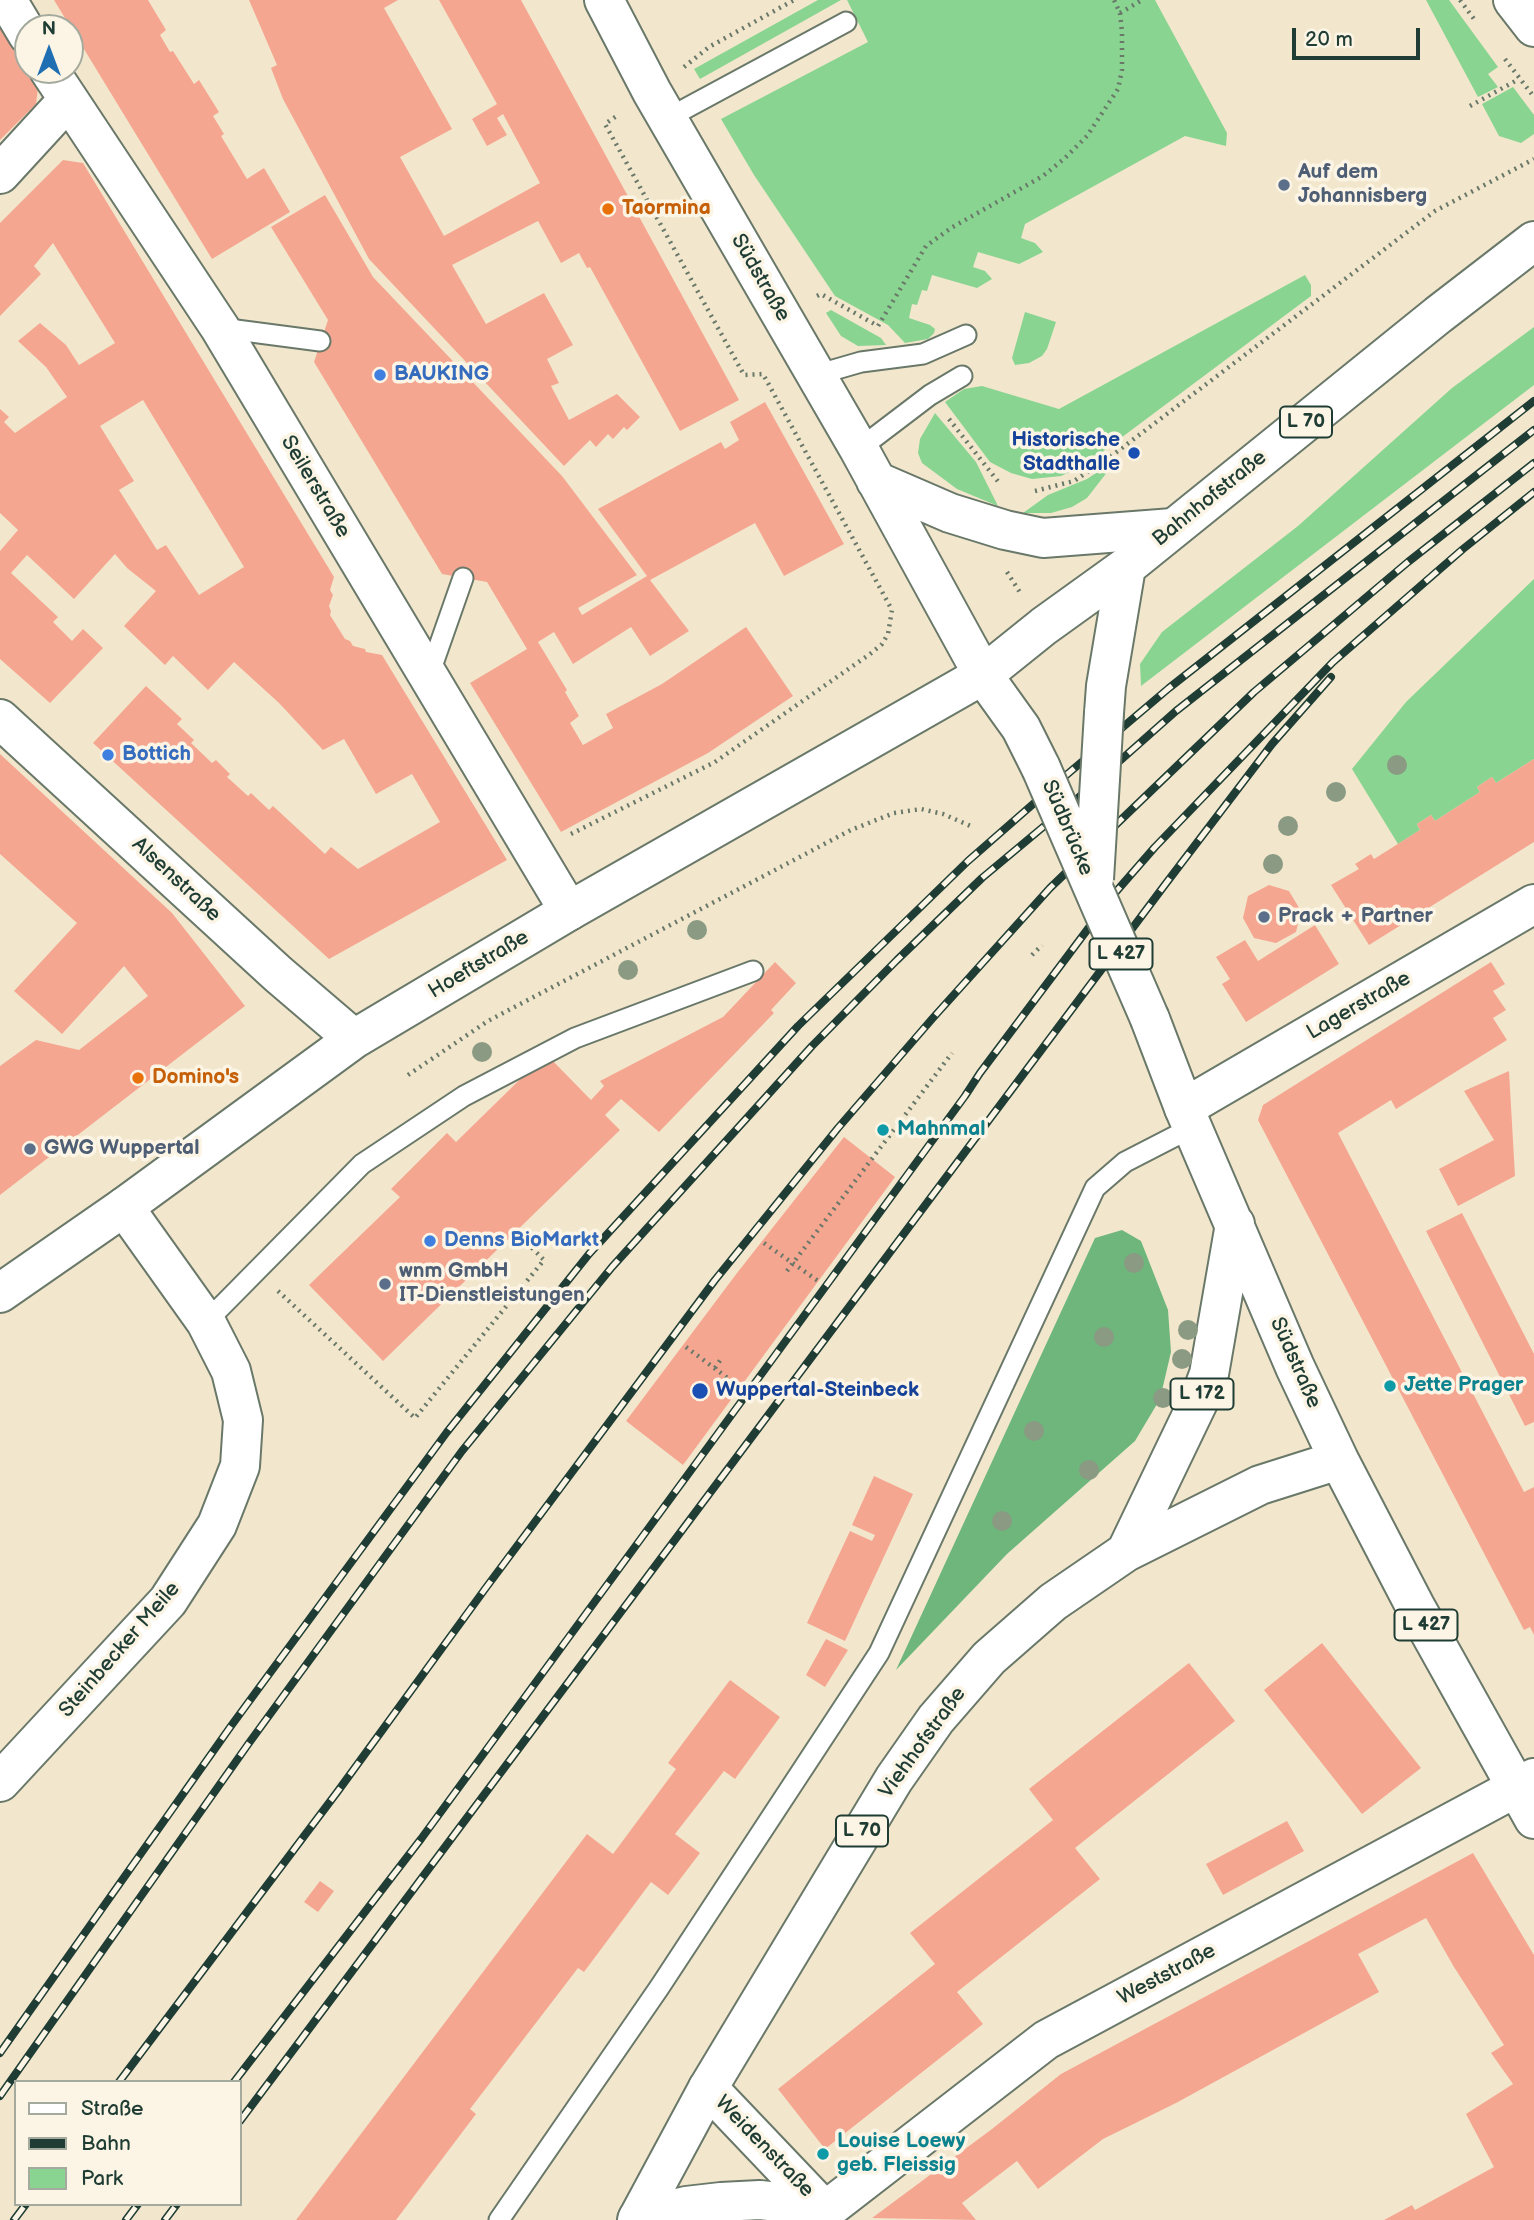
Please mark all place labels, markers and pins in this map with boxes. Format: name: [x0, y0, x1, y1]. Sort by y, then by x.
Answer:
place label: Auf dem Johannisberg: [1298, 160, 1427, 210]
marker: Auf dem Johannisberg: [1276, 177, 1292, 193]
place label: Taormina: [622, 196, 711, 222]
marker: Taormina: [600, 201, 616, 217]
place label: BAUKING: [394, 362, 489, 388]
marker: BAUKING: [372, 367, 388, 383]
place label: Historische Stadthalle: [1011, 428, 1120, 478]
marker: Historische Stadthalle: [1126, 445, 1142, 461]
place label: Bottich: [122, 742, 191, 768]
marker: Bottich: [100, 747, 116, 763]
place label: Prack + Partner: [1278, 904, 1433, 930]
marker: Prack + Partner: [1256, 909, 1272, 925]
place label: Domino's: [152, 1065, 239, 1091]
marker: Domino's: [130, 1070, 146, 1086]
place label: Mahnmal: [897, 1117, 986, 1143]
marker: Mahnmal: [875, 1122, 891, 1138]
place label: GWG Wuppertal: [44, 1136, 199, 1162]
marker: GWG Wuppertal: [22, 1141, 38, 1157]
place label: Denns BioMarkt: [444, 1228, 599, 1254]
marker: Denns BioMarkt: [422, 1233, 438, 1249]
place label: wnm GmbH IT-Dienstleistungen: [399, 1259, 585, 1309]
marker: wnm GmbH IT-Dienstleistungen: [377, 1276, 393, 1292]
place label: Jette Prager: [1404, 1373, 1523, 1399]
place label: Wuppertal-Steinbeck: [716, 1378, 919, 1404]
marker: Jette Prager: [1382, 1378, 1398, 1394]
marker: Wuppertal-Steinbeck: [690, 1381, 710, 1401]
place label: Louise Loewy geb. Fleissig: [837, 2129, 965, 2179]
marker: Louise Loewy geb. Fleissig: [815, 2146, 831, 2162]

